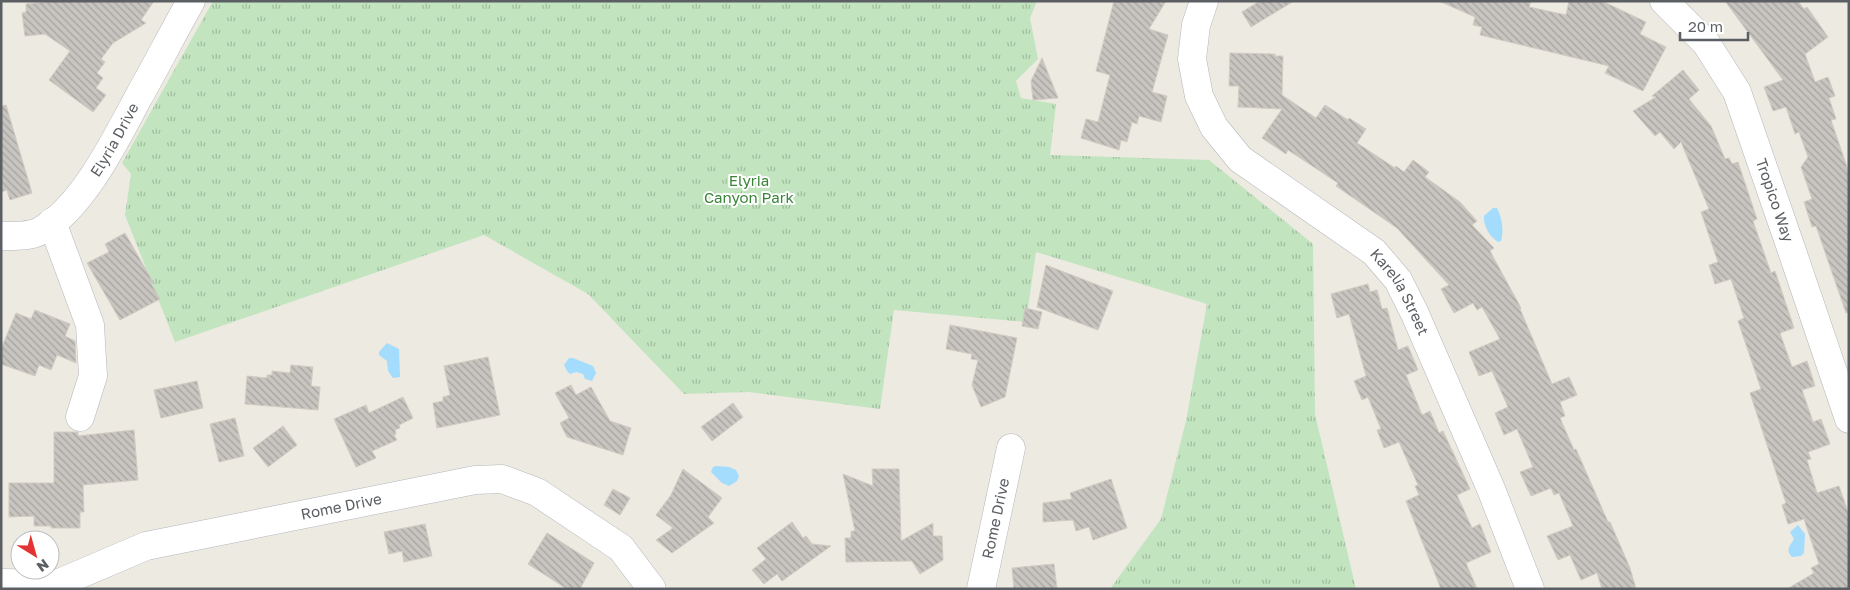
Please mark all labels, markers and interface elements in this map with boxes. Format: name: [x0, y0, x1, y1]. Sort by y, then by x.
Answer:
scale bar: [1680, 10, 1748, 42]
text: 20 m: [1688, 17, 1723, 35]
street label: Elyria Drive: [86, 99, 142, 180]
street label: Tropico Way: [1753, 156, 1798, 245]
park label: Elyria Canyon Park: [704, 171, 795, 206]
street label: Karelia Street: [1367, 245, 1433, 338]
street label: Rome Drive: [978, 476, 1012, 560]
street label: Rome Drive: [299, 489, 383, 523]
north arrow: [10, 530, 60, 580]
text: N: [34, 556, 52, 576]

